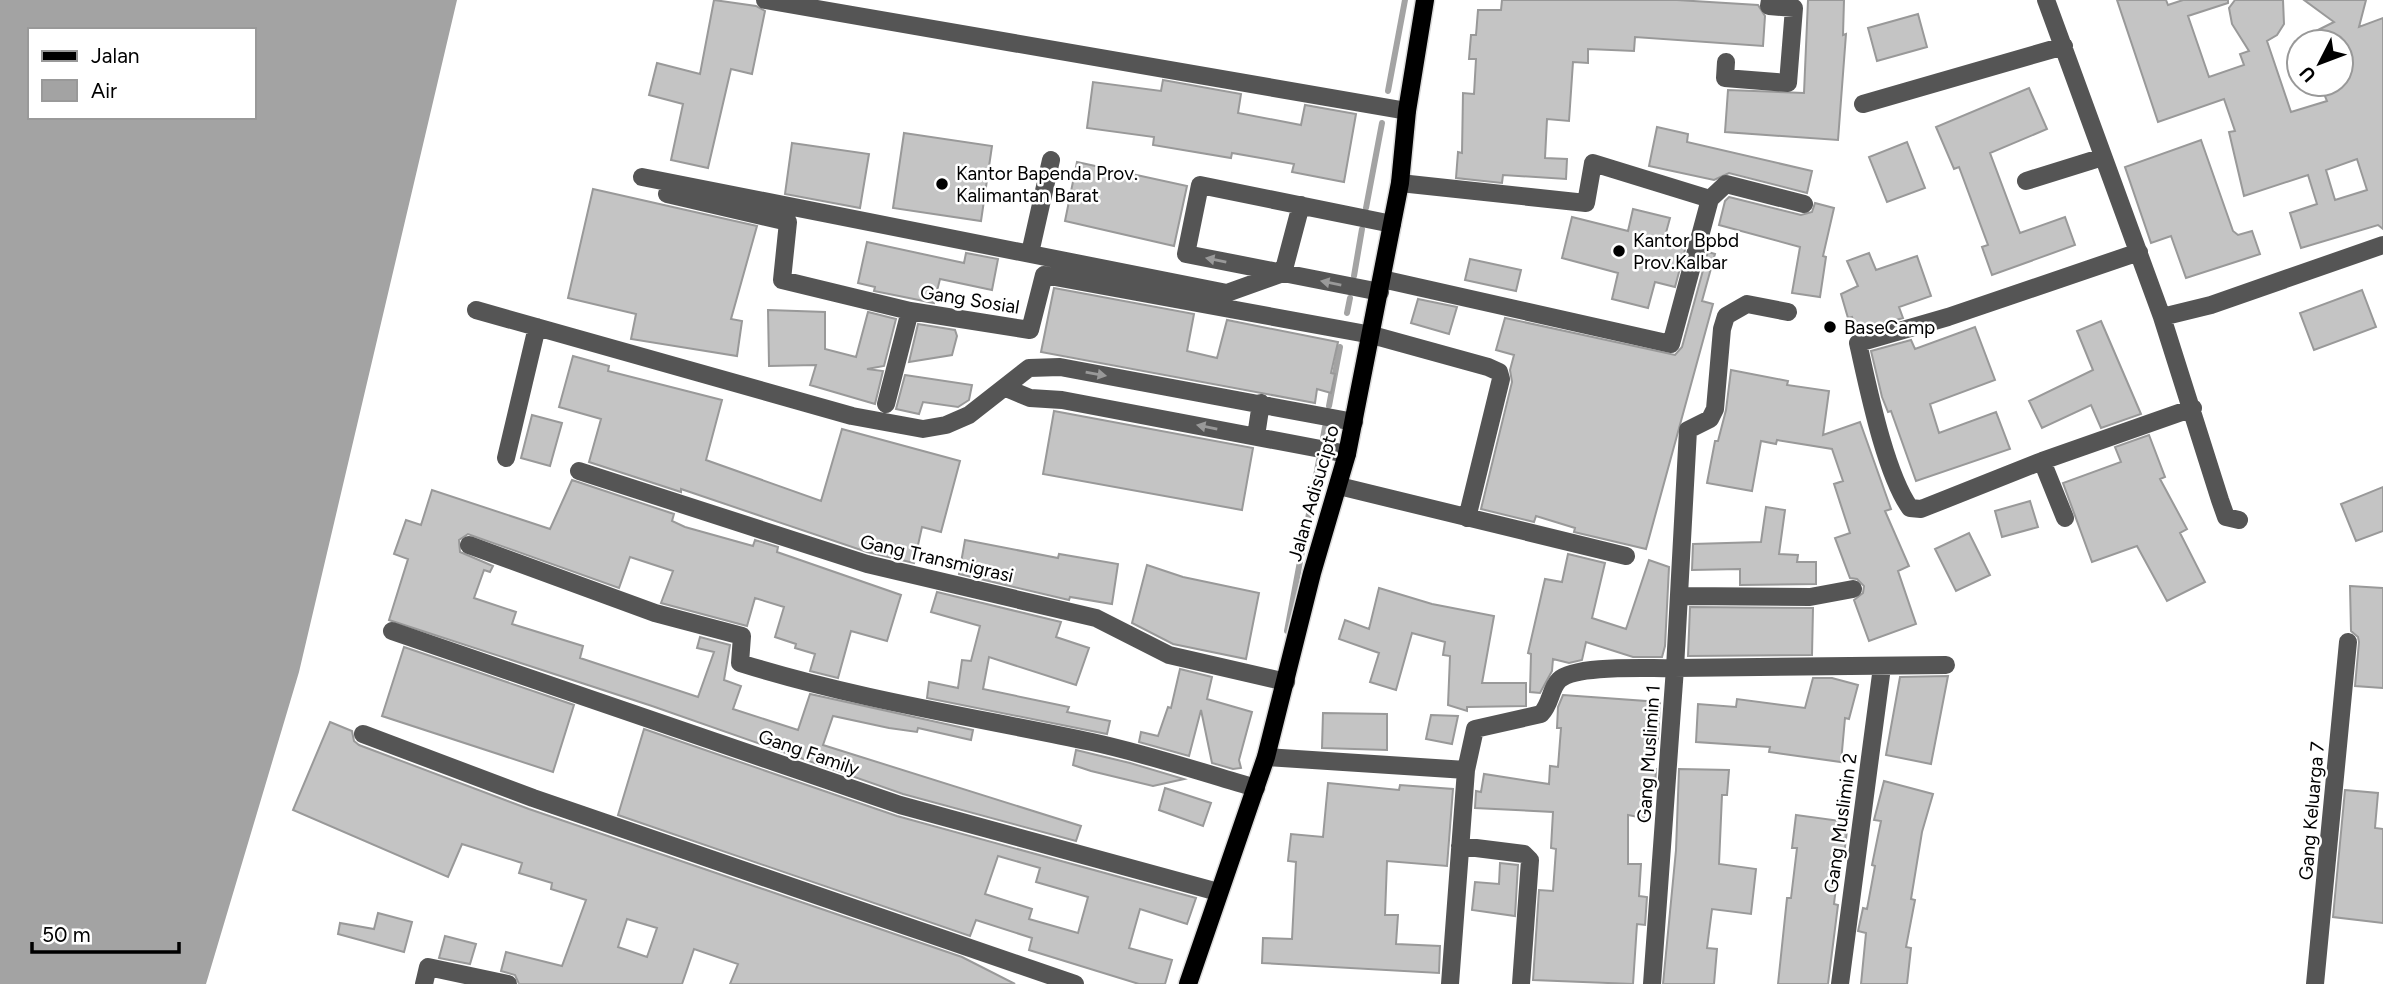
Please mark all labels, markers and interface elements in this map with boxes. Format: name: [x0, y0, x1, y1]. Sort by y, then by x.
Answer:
legend: [28, 28, 256, 119]
north arrow: [2285, 28, 2355, 98]
text: Jalan: [91, 43, 140, 68]
text: U: [2295, 61, 2321, 87]
text: Air: [91, 78, 117, 103]
place label: Kantor Bapenda Prov. Kalimantan Barat: [956, 162, 1138, 207]
marker: Kantor Bapenda Prov. Kalimantan Barat: [934, 176, 950, 192]
place label: Kantor Bpbd Prov.Kalbar: [1633, 229, 1739, 274]
marker: Kantor Bpbd Prov.Kalbar: [1611, 243, 1627, 259]
one-way arrow: [1205, 255, 1227, 266]
one-way arrow: [1320, 277, 1342, 288]
street label: Gang Sosial: [919, 280, 1021, 319]
place label: BaseCamp: [1844, 316, 1935, 339]
marker: BaseCamp: [1822, 319, 1838, 335]
one-way arrow: [1085, 369, 1107, 380]
one-way arrow: [1196, 421, 1218, 432]
street label: Jalan Adisucipto: [1283, 422, 1344, 564]
street label: Gang Transmigrasi: [858, 530, 1016, 587]
street label: Gang Muslimin 1: [1632, 684, 1665, 824]
street label: Gang Family: [755, 724, 862, 780]
street label: Gang Keluarga 7: [2294, 741, 2329, 881]
street label: Gang Muslimin 2: [1819, 752, 1862, 895]
scale bar: [32, 911, 178, 955]
text: 50 m: [42, 922, 91, 947]

